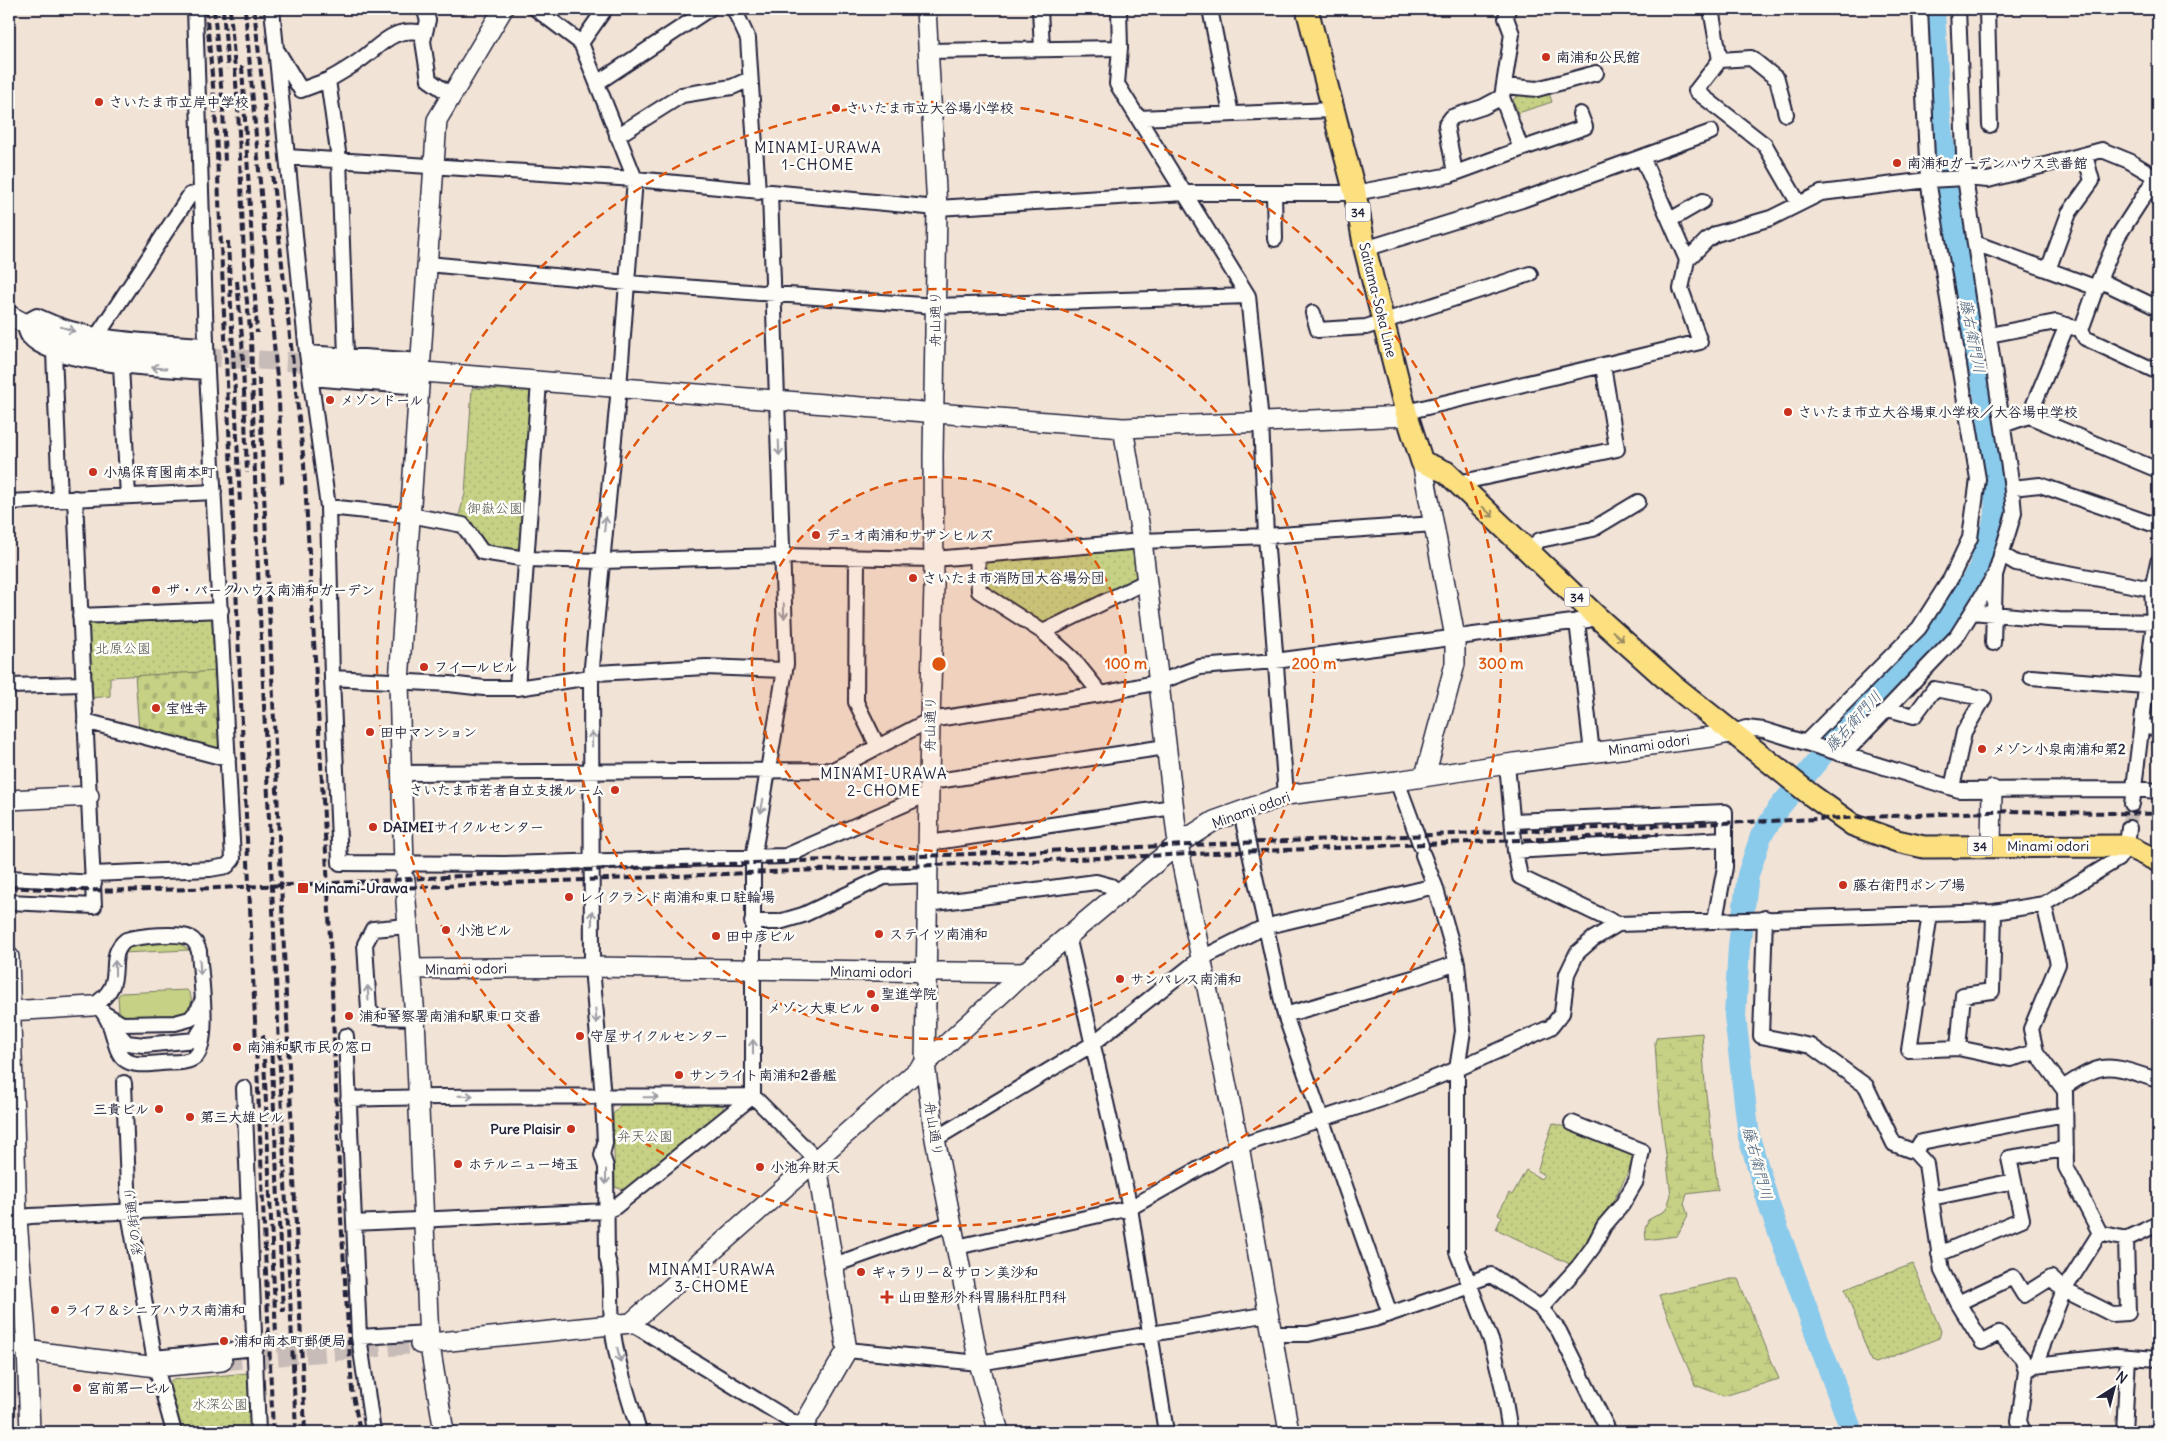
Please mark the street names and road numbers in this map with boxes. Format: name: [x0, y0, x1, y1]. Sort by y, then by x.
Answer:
road number: 34: [1346, 202, 1370, 222]
street label: Saitama-Soka Line: [1355, 241, 1401, 359]
street label: 舟山通り: [926, 291, 944, 347]
road number: 34: [1564, 588, 1590, 606]
street label: 舟山通り: [921, 696, 939, 752]
street label: Minami odori: [1607, 730, 1691, 760]
street label: Minami odori: [1209, 788, 1293, 832]
road number: 34: [1968, 836, 1992, 856]
street label: Minami odori: [2007, 837, 2089, 855]
street label: Minami odori: [425, 959, 507, 979]
street label: Minami odori: [830, 962, 912, 982]
street label: 舟山通り: [921, 1100, 947, 1158]
street label: 彩の街通り: [120, 1185, 146, 1257]

